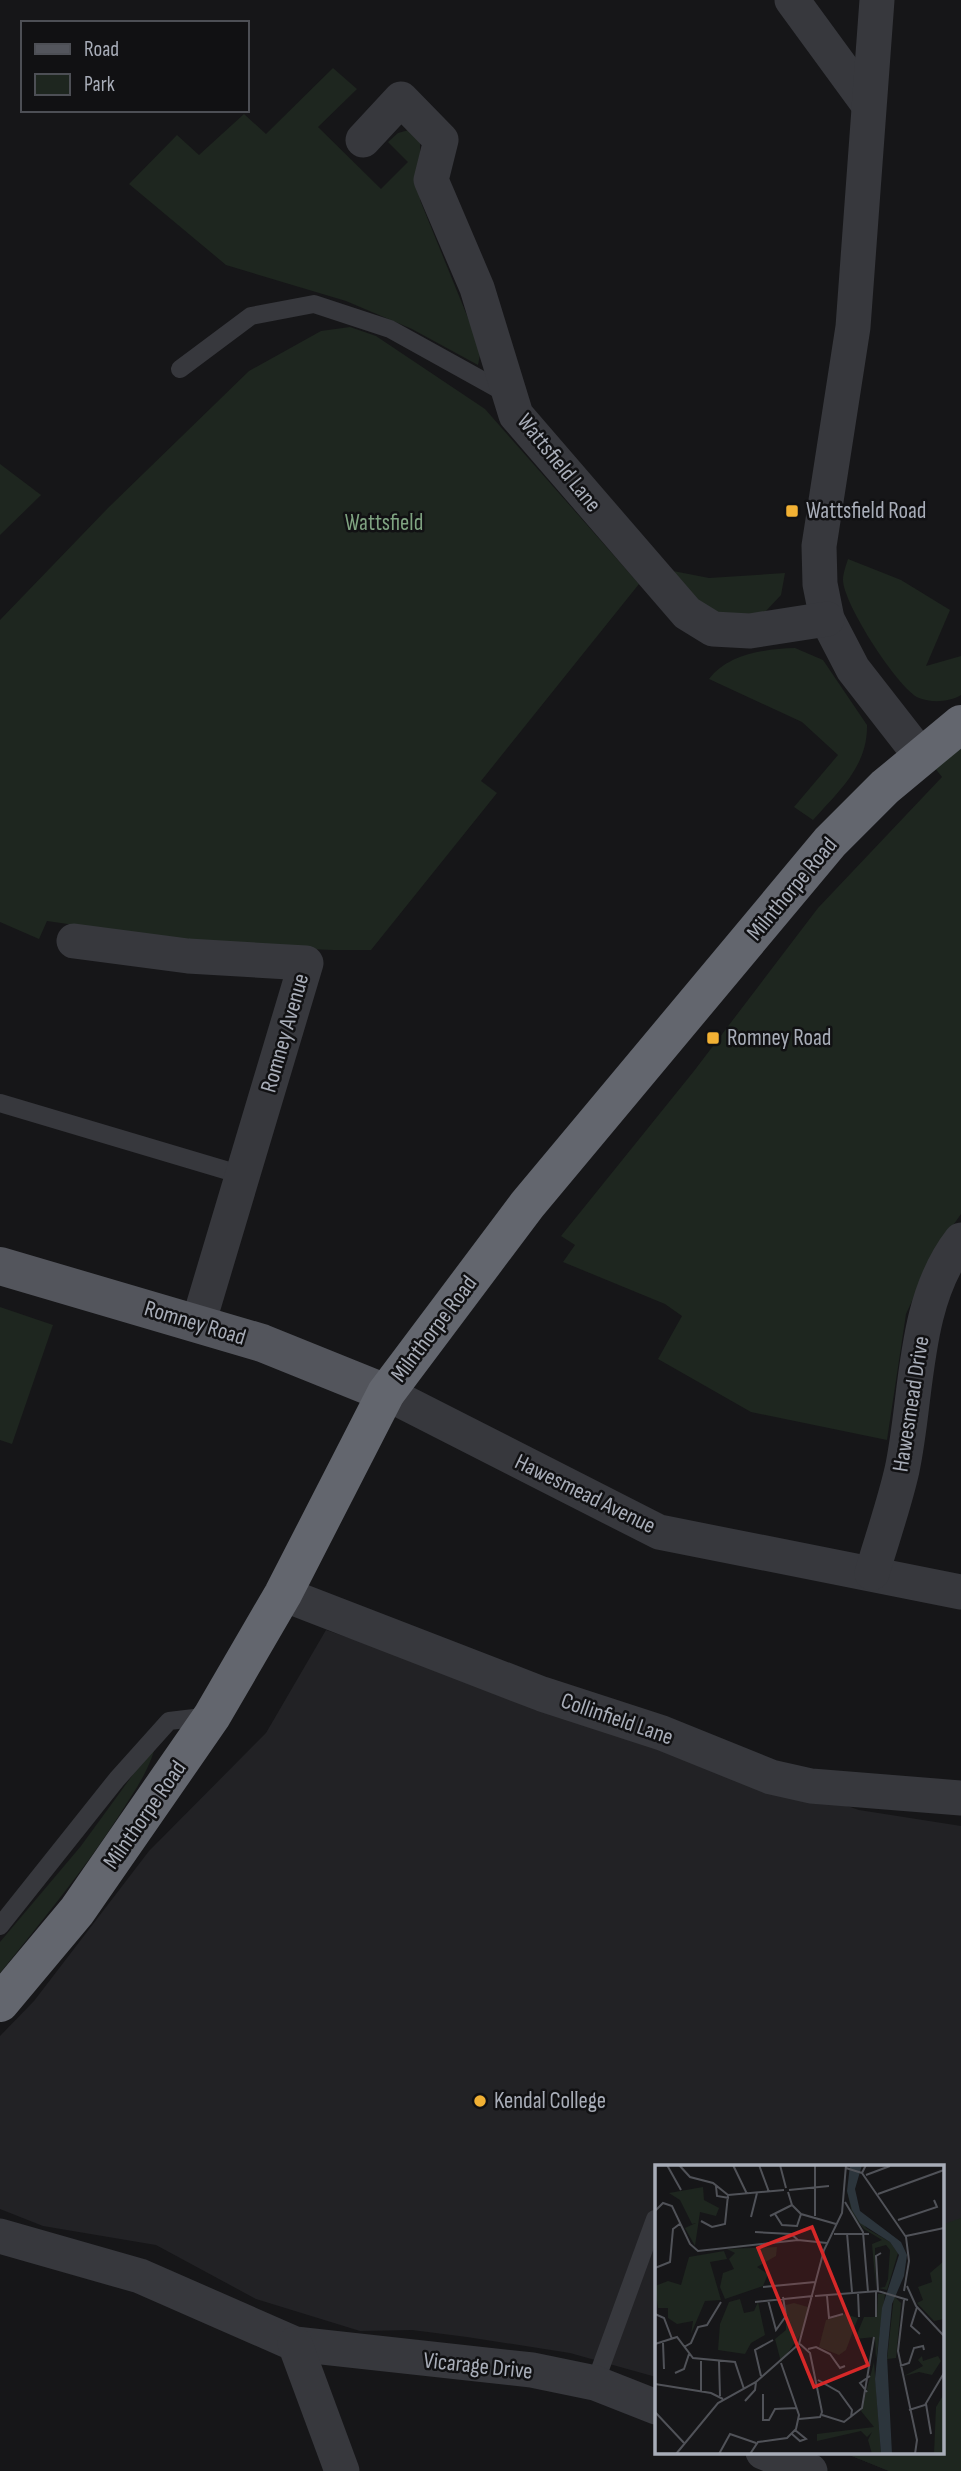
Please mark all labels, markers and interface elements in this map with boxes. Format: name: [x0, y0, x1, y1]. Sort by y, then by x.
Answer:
legend: [21, 21, 248, 112]
text: Road: [84, 37, 119, 62]
text: Park: [84, 72, 115, 97]
street label: Wattsfield Lane: [511, 408, 607, 518]
place label: Wattsfield Road: [806, 497, 926, 525]
marker: Wattsfield Road: [784, 503, 800, 519]
park label: Wattsfield: [345, 509, 423, 537]
street label: Milnthorpe Road: [741, 832, 843, 946]
street label: Romney Avenue: [255, 970, 315, 1096]
place label: Romney Road: [727, 1024, 831, 1052]
marker: Romney Road: [705, 1030, 721, 1046]
street label: Milnthorpe Road: [385, 1270, 483, 1388]
street label: Romney Road: [141, 1294, 249, 1352]
street label: Hawesmead Drive: [886, 1334, 936, 1474]
street label: Hawesmead Avenue: [510, 1448, 660, 1540]
street label: Collinfield Lane: [557, 1687, 677, 1751]
street label: Milnthorpe Road: [97, 1755, 193, 1875]
place label: Kendal College: [494, 2087, 606, 2115]
marker: Kendal College: [472, 2093, 488, 2109]
inset map: [655, 2165, 944, 2454]
street label: Vicarage Drive: [422, 2346, 534, 2386]

